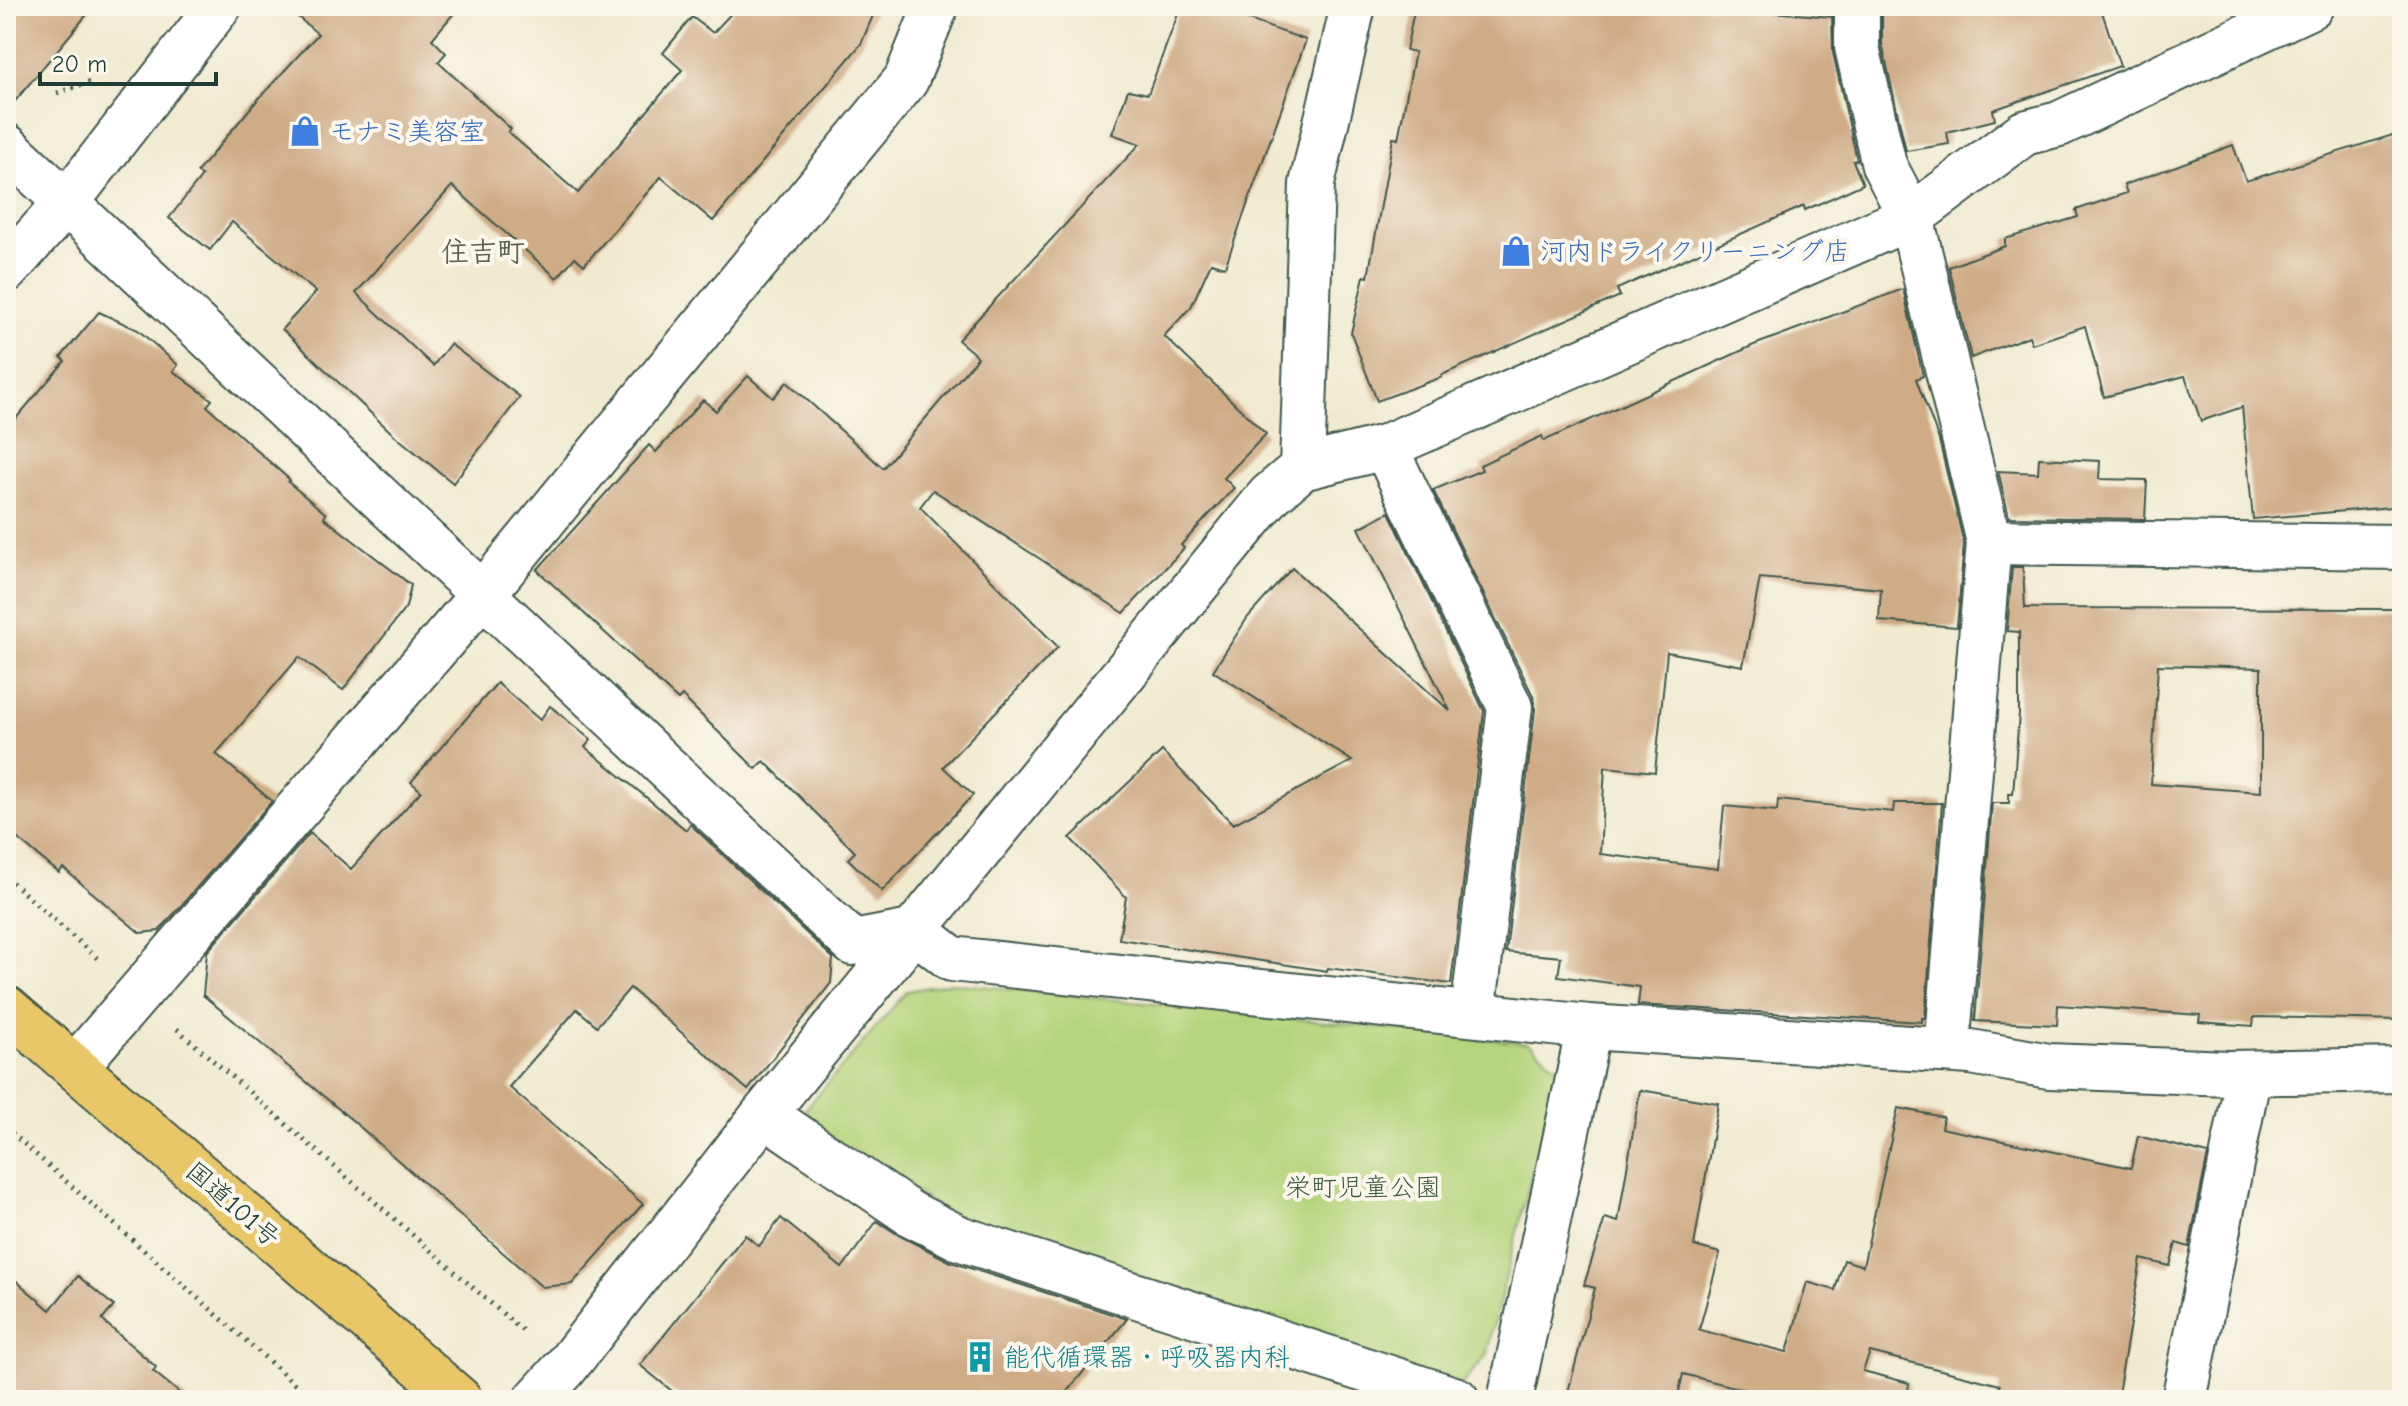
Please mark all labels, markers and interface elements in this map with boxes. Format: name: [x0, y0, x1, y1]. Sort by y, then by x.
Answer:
scale bar: [40, 36, 216, 86]
text: 20 m: [52, 50, 107, 78]
shop icon: モナミ美容室: [288, 114, 322, 148]
place label: モナミ美容室: [329, 117, 485, 147]
shop icon: 河内ドライクリーニング店: [1499, 234, 1533, 268]
district label: 住吉町: [441, 236, 525, 268]
place label: 河内ドライクリーニング店: [1540, 237, 1850, 267]
street label: 国道101号: [179, 1156, 285, 1254]
park label: 栄町児童公園: [1285, 1173, 1441, 1203]
building icon: 能代循環器・呼吸器内科: [963, 1340, 997, 1374]
place label: 能代循環器・呼吸器内科: [1004, 1343, 1290, 1373]

